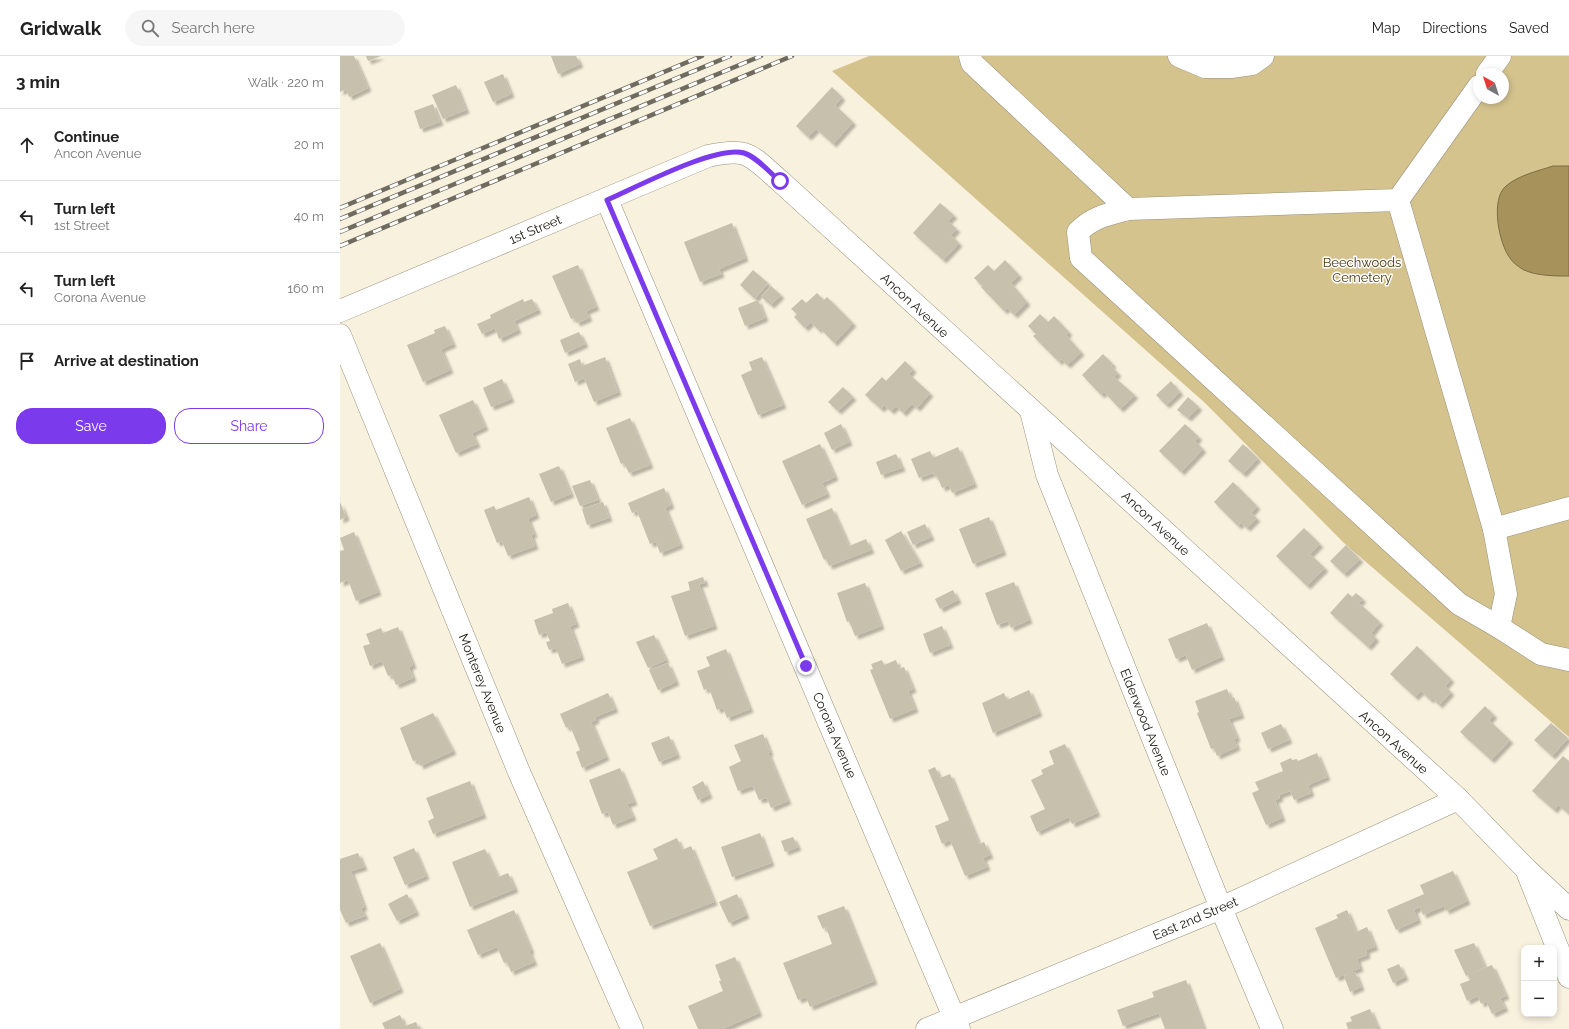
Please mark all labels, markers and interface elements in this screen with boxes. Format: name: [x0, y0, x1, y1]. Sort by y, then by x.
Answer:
search box: [125, 10, 405, 46]
text: Gridwalk: [20, 17, 101, 39]
icon: search: [139, 17, 161, 39]
text: Search here: [171, 19, 255, 37]
text: Map: [1372, 20, 1400, 36]
text: Directions: [1422, 20, 1487, 36]
text: Saved: [1509, 20, 1549, 36]
north arrow: [1473, 68, 1509, 104]
text: 3 min: [16, 72, 60, 92]
text: Walk · 220 m: [248, 75, 324, 90]
text: Continue: [54, 128, 119, 146]
icon: ahead: [16, 134, 38, 156]
text: 20 m: [294, 137, 324, 152]
text: Ancon Avenue: [54, 146, 141, 161]
route start: [771, 172, 789, 190]
text: Turn left: [54, 200, 115, 218]
icon: left: [16, 206, 38, 228]
text: 40 m: [294, 209, 324, 224]
street label: 1st Street: [507, 211, 564, 247]
text: 1st Street: [54, 218, 110, 233]
park label: Beechwoods Cemetery: [1323, 255, 1401, 285]
street label: Ancon Avenue: [878, 270, 952, 341]
text: Turn left: [54, 272, 115, 290]
icon: left: [16, 278, 38, 300]
text: 160 m: [287, 281, 324, 296]
text: Corona Avenue: [54, 290, 146, 305]
icon: arrive: [16, 350, 38, 372]
text: Arrive at destination: [54, 352, 199, 370]
button: Save: [16, 408, 166, 444]
button: Share: [174, 408, 324, 444]
street label: Ancon Avenue: [1119, 488, 1193, 559]
street label: Monterey Avenue: [456, 631, 509, 735]
route end: [797, 657, 815, 675]
street label: Elderwood Avenue: [1117, 666, 1174, 778]
street label: Corona Avenue: [810, 690, 860, 781]
street label: Ancon Avenue: [1356, 708, 1431, 777]
street label: East 2nd Street: [1151, 894, 1240, 943]
map controls: [1521, 945, 1557, 1017]
button: +: [1521, 945, 1557, 981]
button: −: [1521, 981, 1557, 1017]

